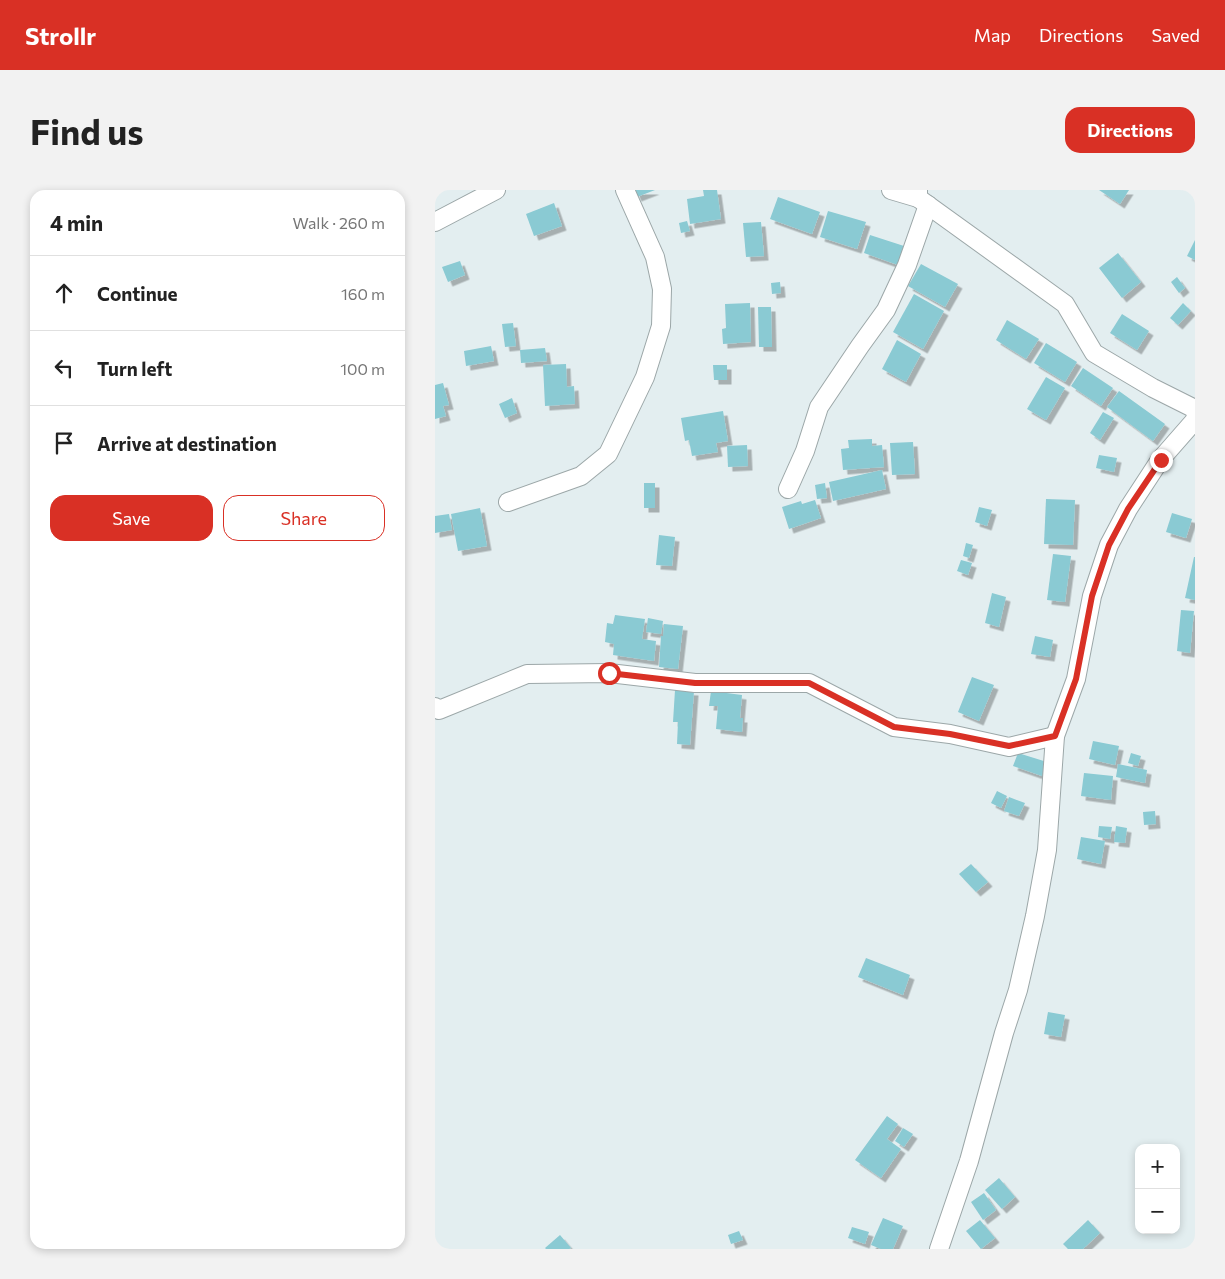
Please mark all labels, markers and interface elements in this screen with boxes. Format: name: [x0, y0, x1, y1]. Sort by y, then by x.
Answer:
text: Strollr: [25, 21, 96, 50]
text: Map: [974, 24, 1011, 46]
text: Directions: [1039, 24, 1123, 46]
text: Saved: [1151, 24, 1200, 46]
button: Directions: [1065, 107, 1195, 153]
text: Find us: [30, 109, 144, 152]
text: 4 min: [50, 210, 103, 235]
text: Walk · 260 m: [293, 213, 385, 232]
icon: ahead: [50, 279, 78, 307]
text: Continue: [97, 282, 177, 305]
text: 160 m: [341, 284, 385, 303]
icon: left: [50, 354, 78, 382]
text: Turn left: [97, 357, 172, 380]
text: 100 m: [340, 359, 385, 378]
icon: arrive: [50, 429, 78, 457]
text: Arrive at destination: [97, 432, 277, 455]
route end: [1150, 449, 1173, 472]
button: Save: [50, 495, 213, 541]
button: Share: [223, 495, 385, 541]
route start: [598, 662, 621, 685]
map controls: [1135, 1144, 1180, 1234]
button: +: [1135, 1144, 1180, 1189]
button: −: [1135, 1189, 1180, 1234]

